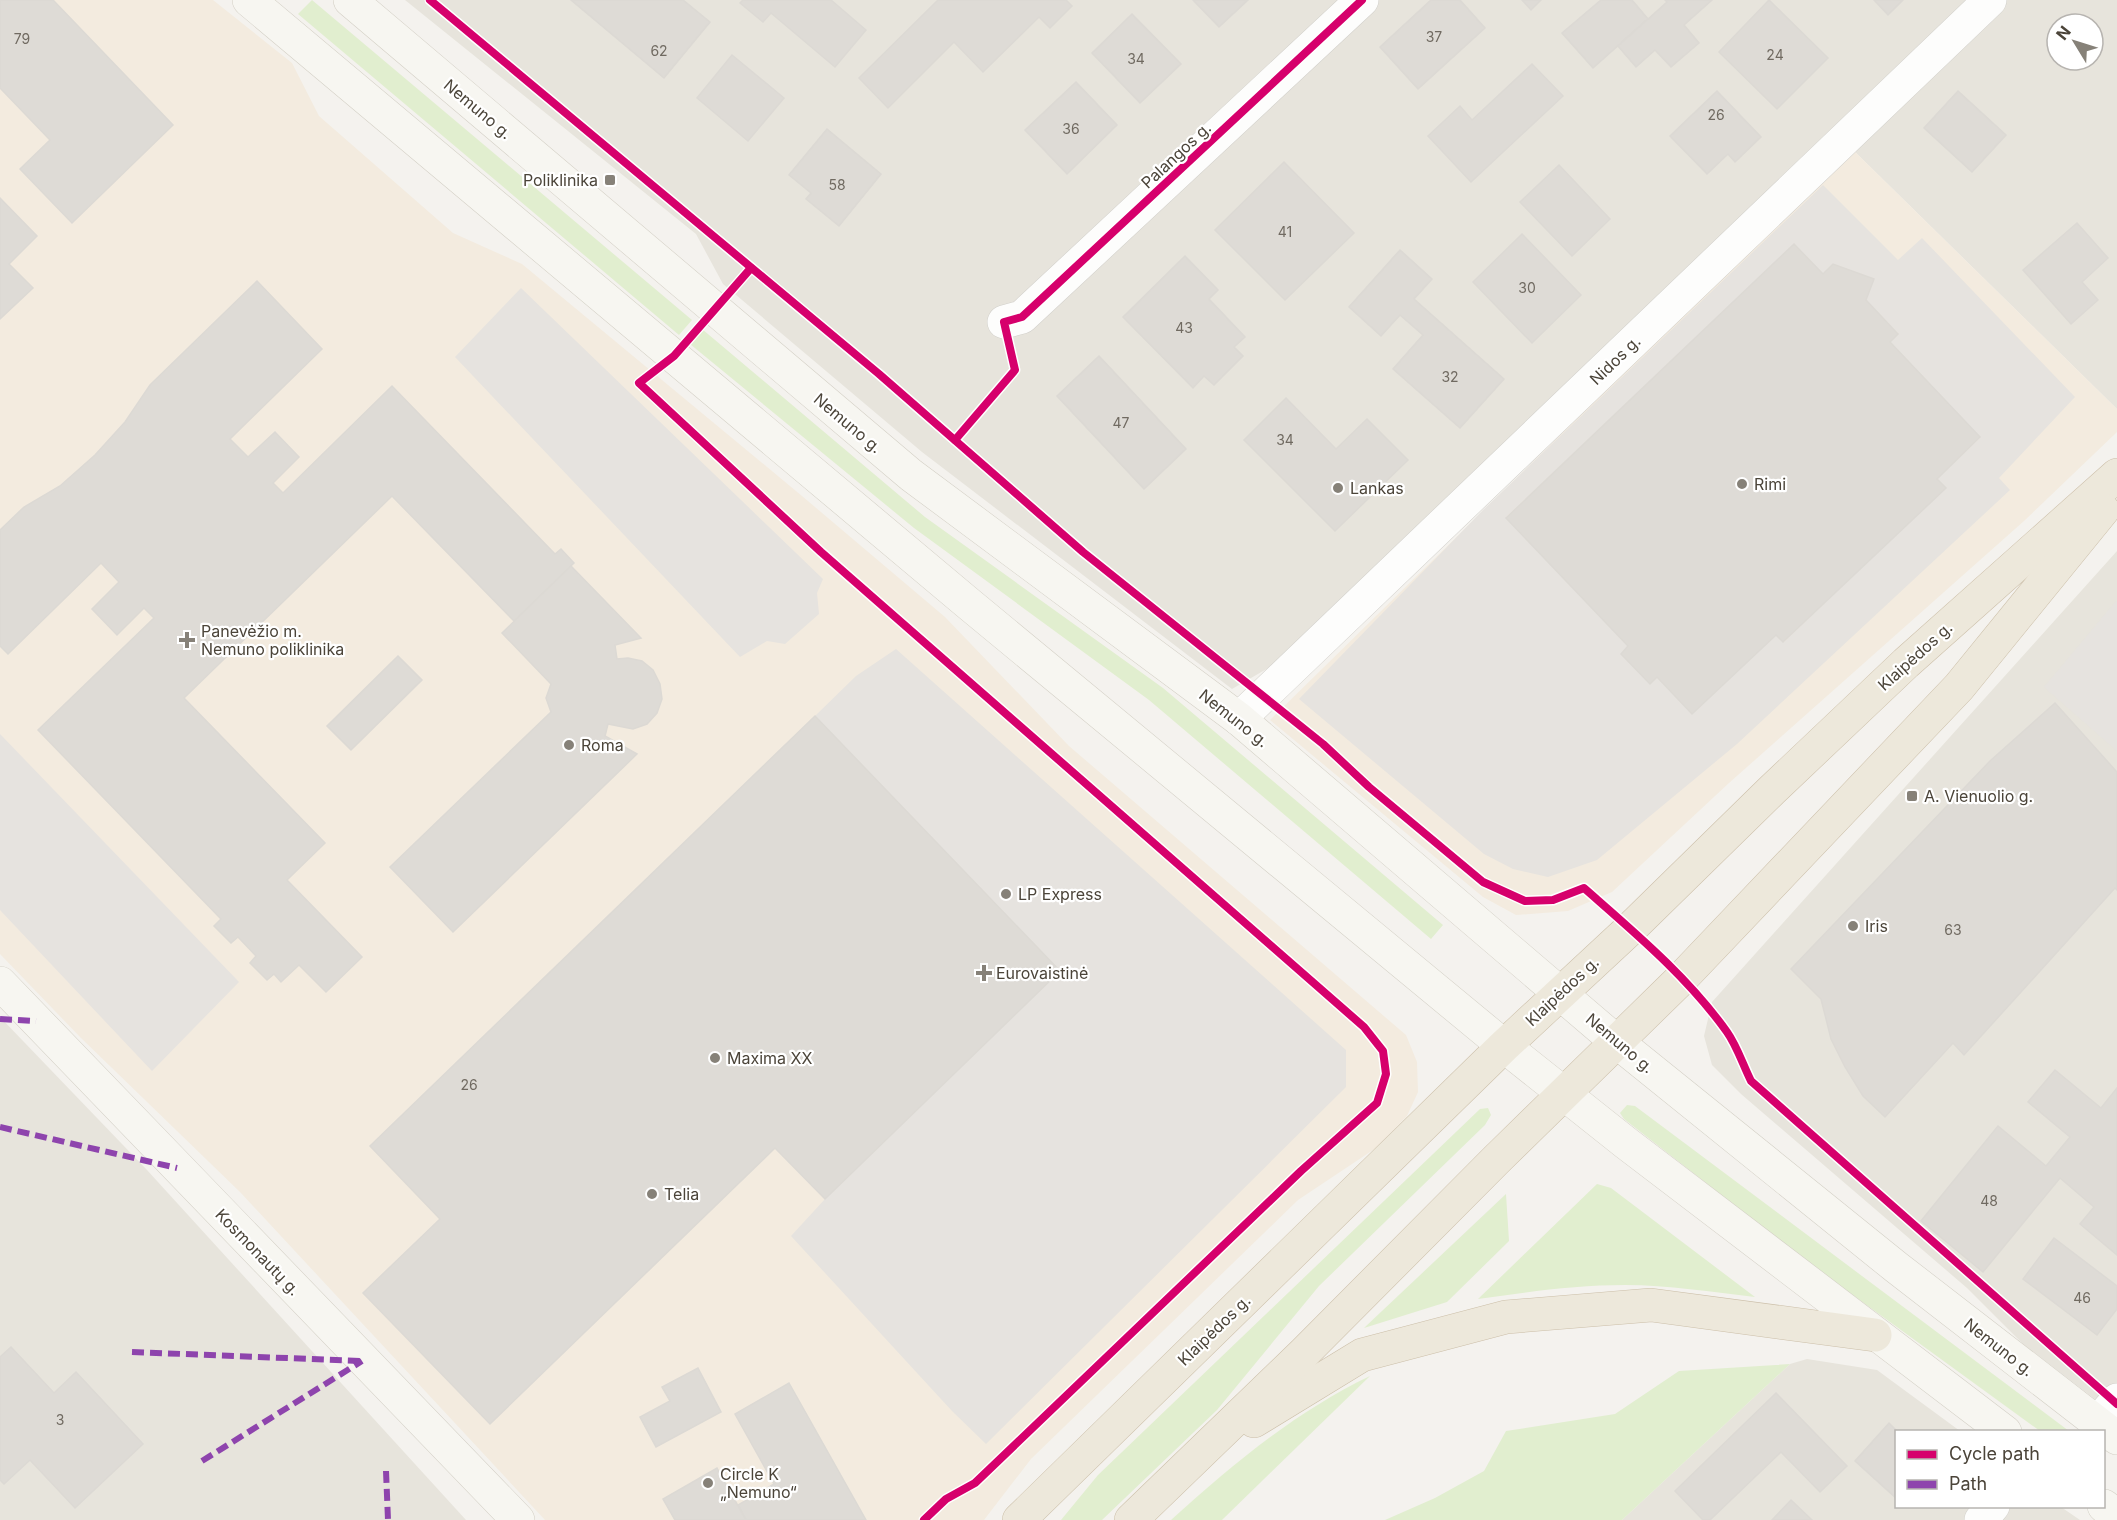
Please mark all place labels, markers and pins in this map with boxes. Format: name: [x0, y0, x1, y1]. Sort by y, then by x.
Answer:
place label: Poliklinika: [523, 170, 598, 190]
marker: Poliklinika: [603, 173, 617, 187]
place label: Rimi: [1754, 474, 1786, 494]
marker: Rimi: [1735, 477, 1749, 491]
place label: Lankas: [1350, 478, 1404, 498]
marker: Lankas: [1331, 481, 1345, 495]
place label: Panevėžio m. Nemuno poliklinika: [201, 621, 344, 659]
marker: Panevėžio m. Nemuno poliklinika: [178, 631, 196, 649]
place label: Roma: [581, 735, 624, 755]
marker: Roma: [562, 738, 576, 752]
place label: A. Vienuolio g.: [1924, 786, 2033, 806]
marker: A. Vienuolio g.: [1905, 789, 1919, 803]
place label: LP Express: [1018, 884, 1102, 904]
marker: LP Express: [999, 887, 1013, 901]
place label: Iris: [1865, 916, 1888, 936]
marker: Iris: [1846, 919, 1860, 933]
place label: Eurovaistinė: [996, 963, 1088, 983]
marker: Eurovaistinė: [977, 966, 991, 980]
place label: Maxima XX: [727, 1048, 812, 1068]
marker: Maxima XX: [708, 1051, 722, 1065]
place label: Telia: [664, 1184, 699, 1204]
marker: Telia: [645, 1187, 659, 1201]
place label: Circle K „Nemuno“: [720, 1464, 797, 1502]
marker: Circle K „Nemuno“: [701, 1476, 715, 1490]

